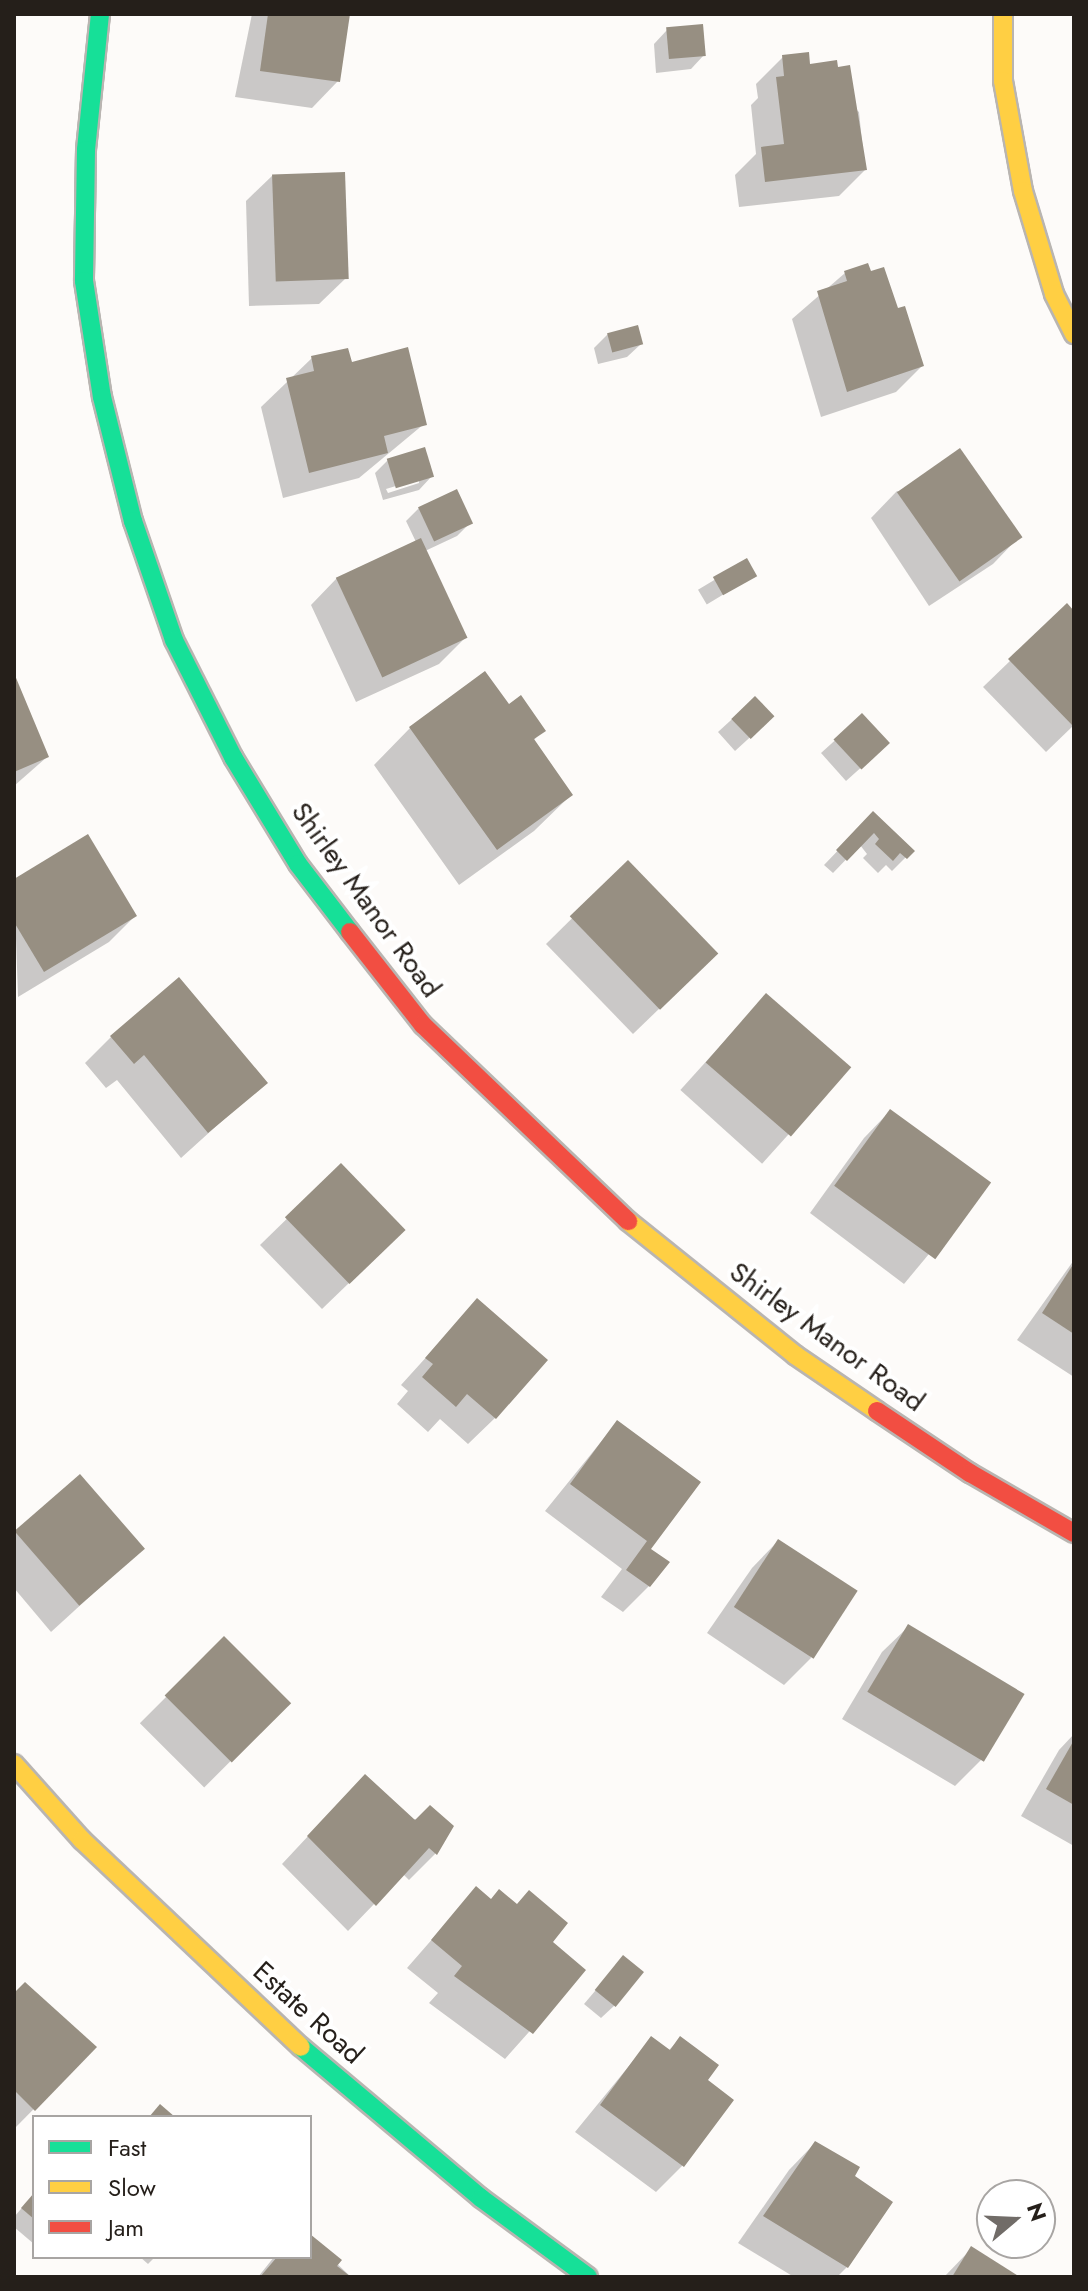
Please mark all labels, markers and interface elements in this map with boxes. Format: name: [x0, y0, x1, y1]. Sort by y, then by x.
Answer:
street label: Shirley Manor Road: [284, 796, 448, 1004]
street label: Shirley Manor Road: [723, 1255, 931, 1419]
street label: Estate Road: [246, 1955, 370, 2071]
legend: [32, 2115, 312, 2259]
text: Fast: [108, 2130, 146, 2165]
text: Slow: [108, 2170, 156, 2205]
north arrow: [976, 2179, 1056, 2259]
text: N: [1019, 2198, 1055, 2225]
text: Jam: [108, 2210, 144, 2245]

